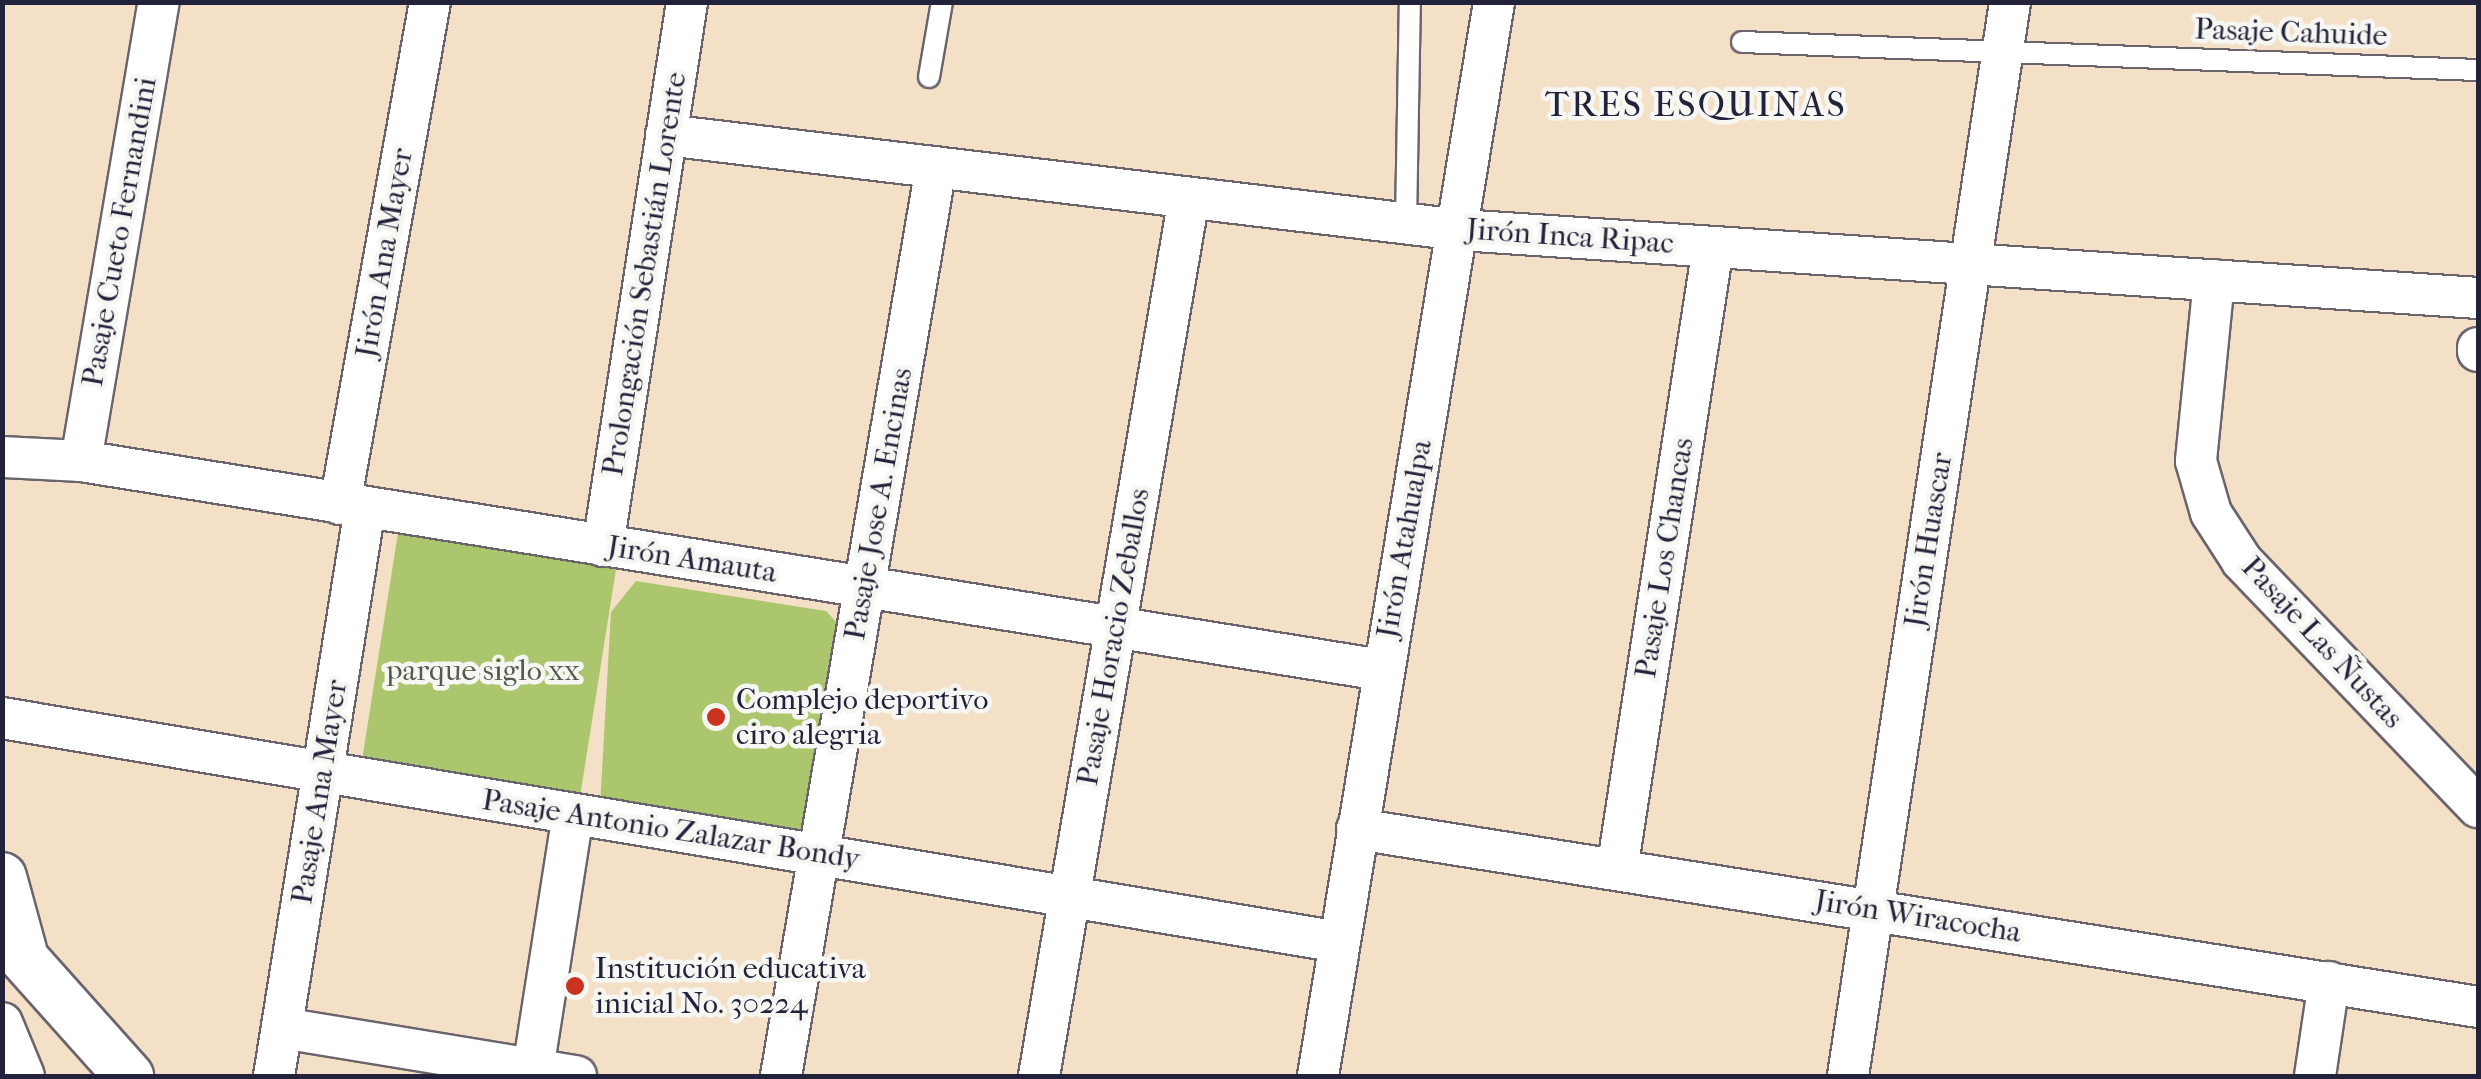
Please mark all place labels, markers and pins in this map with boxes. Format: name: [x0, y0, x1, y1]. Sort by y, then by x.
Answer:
place label: Complejo deportivo ciro alegria: [736, 682, 988, 752]
marker: Complejo deportivo ciro alegria: [705, 706, 727, 728]
place label: Institución educativa inicial No. 30224: [595, 951, 866, 1022]
marker: Institución educativa inicial No. 30224: [564, 975, 586, 997]

